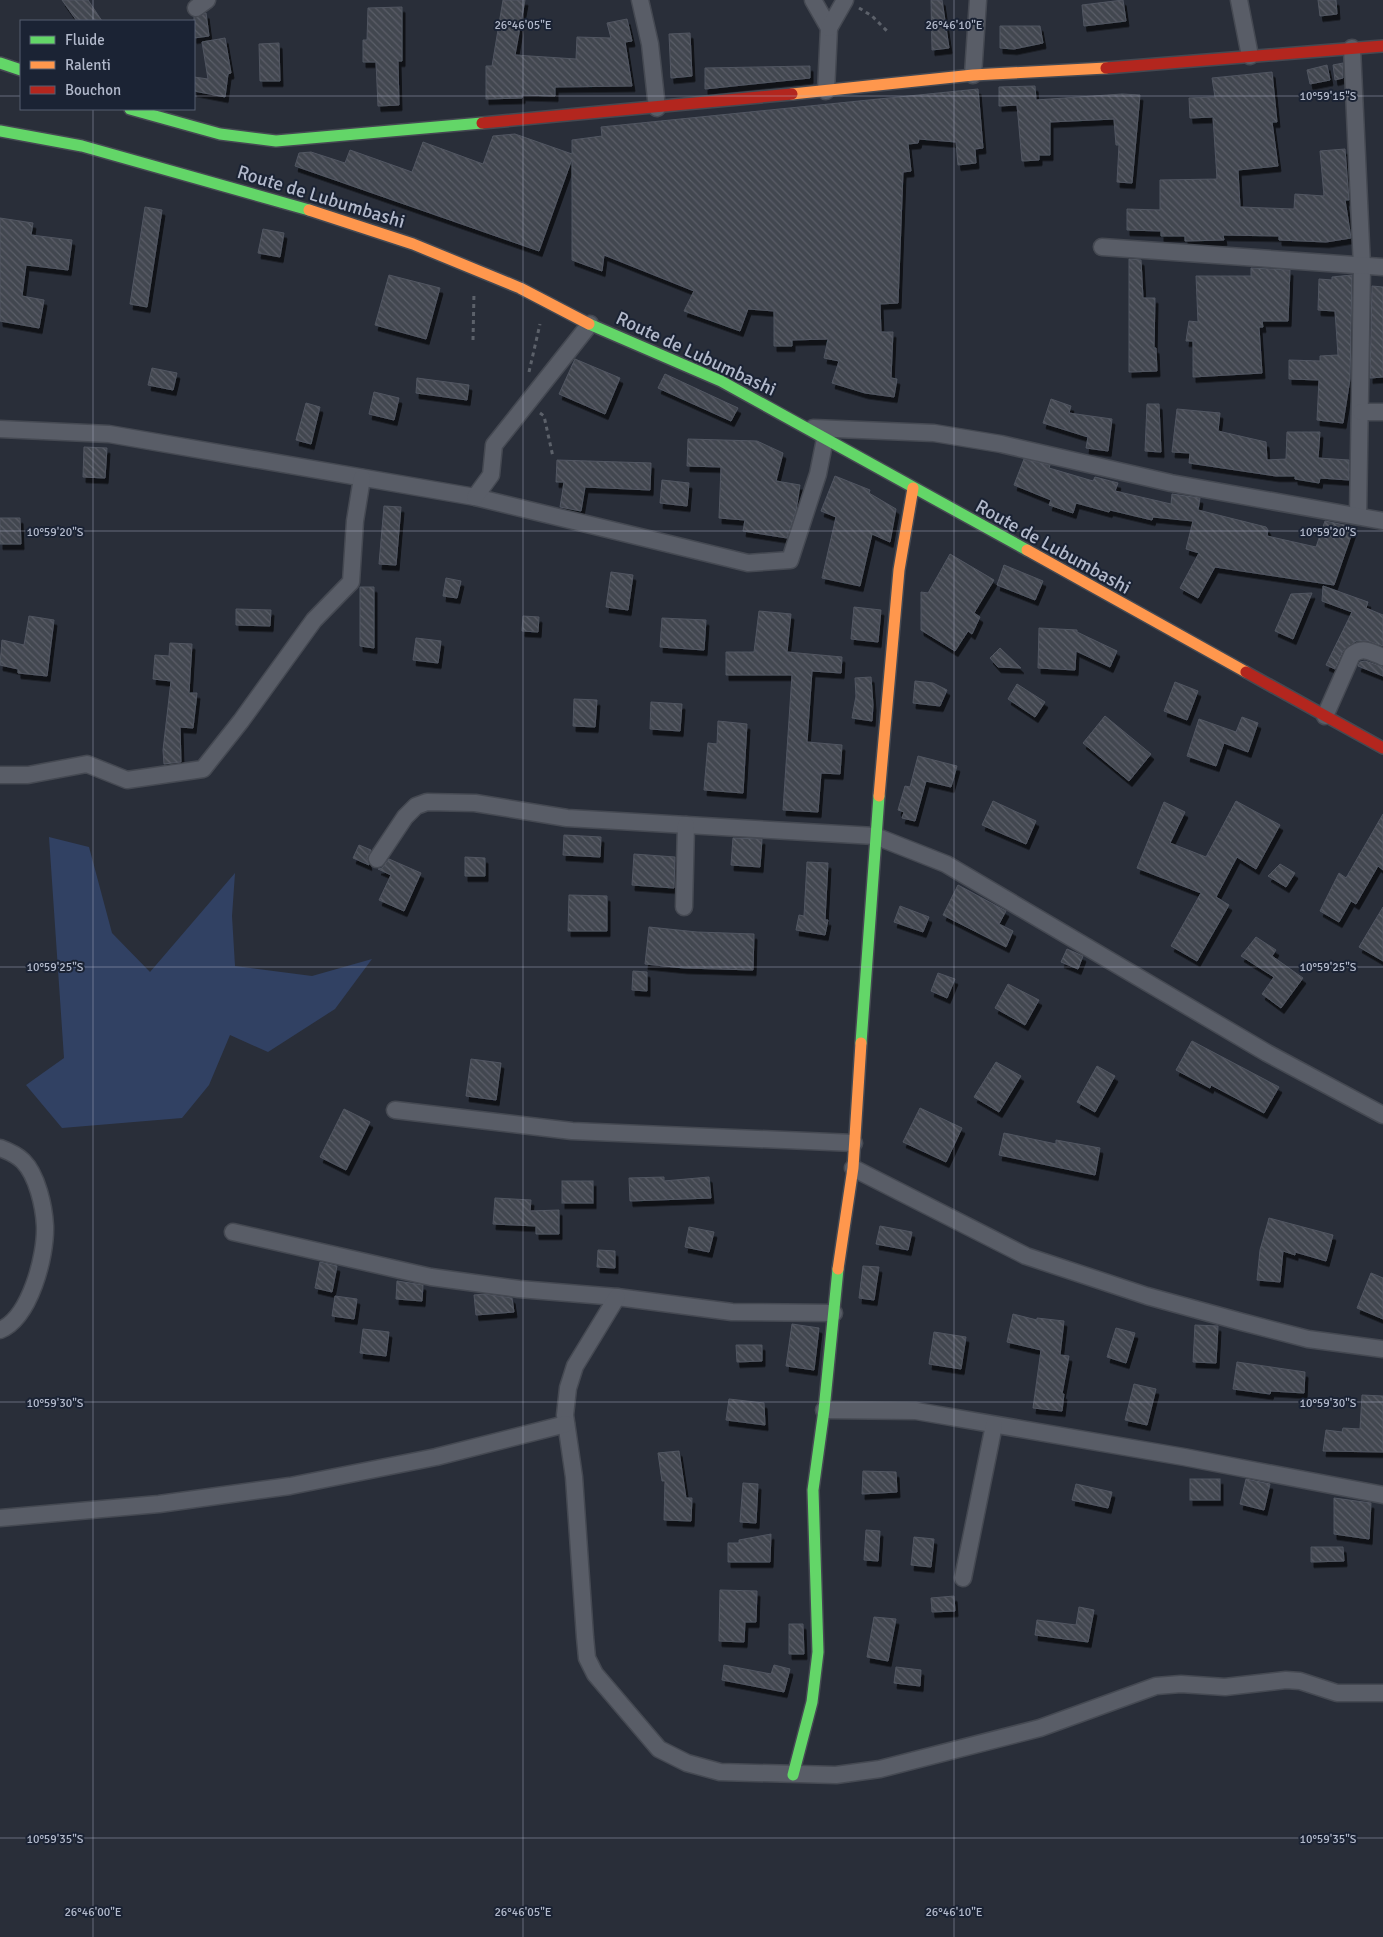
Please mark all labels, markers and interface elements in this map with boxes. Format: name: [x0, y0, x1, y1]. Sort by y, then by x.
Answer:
text: 26°46'05"E: [494, 18, 552, 33]
text: 26°46'10"E: [925, 18, 983, 33]
legend: [20, 20, 195, 110]
text: Fluide: [65, 31, 105, 49]
text: Ralenti: [65, 56, 111, 74]
text: Bouchon: [65, 81, 121, 99]
text: 10°59'15"S: [1299, 89, 1357, 104]
street label: Route de Lubumbashi: [234, 160, 408, 234]
street label: Route de Lubumbashi: [612, 306, 780, 402]
street label: Route de Lubumbashi: [971, 494, 1135, 600]
text: 10°59'20"S: [26, 525, 84, 540]
text: 10°59'20"S: [1299, 525, 1357, 540]
text: 10°59'25"S: [26, 960, 84, 975]
text: 10°59'25"S: [1299, 960, 1357, 975]
text: 10°59'30"S: [26, 1396, 84, 1411]
text: 10°59'30"S: [1299, 1396, 1357, 1411]
text: 10°59'35"S: [26, 1832, 84, 1847]
text: 10°59'35"S: [1299, 1832, 1357, 1847]
text: 26°46'00"E: [64, 1905, 122, 1920]
text: 26°46'05"E: [494, 1905, 552, 1920]
text: 26°46'10"E: [925, 1905, 983, 1920]

